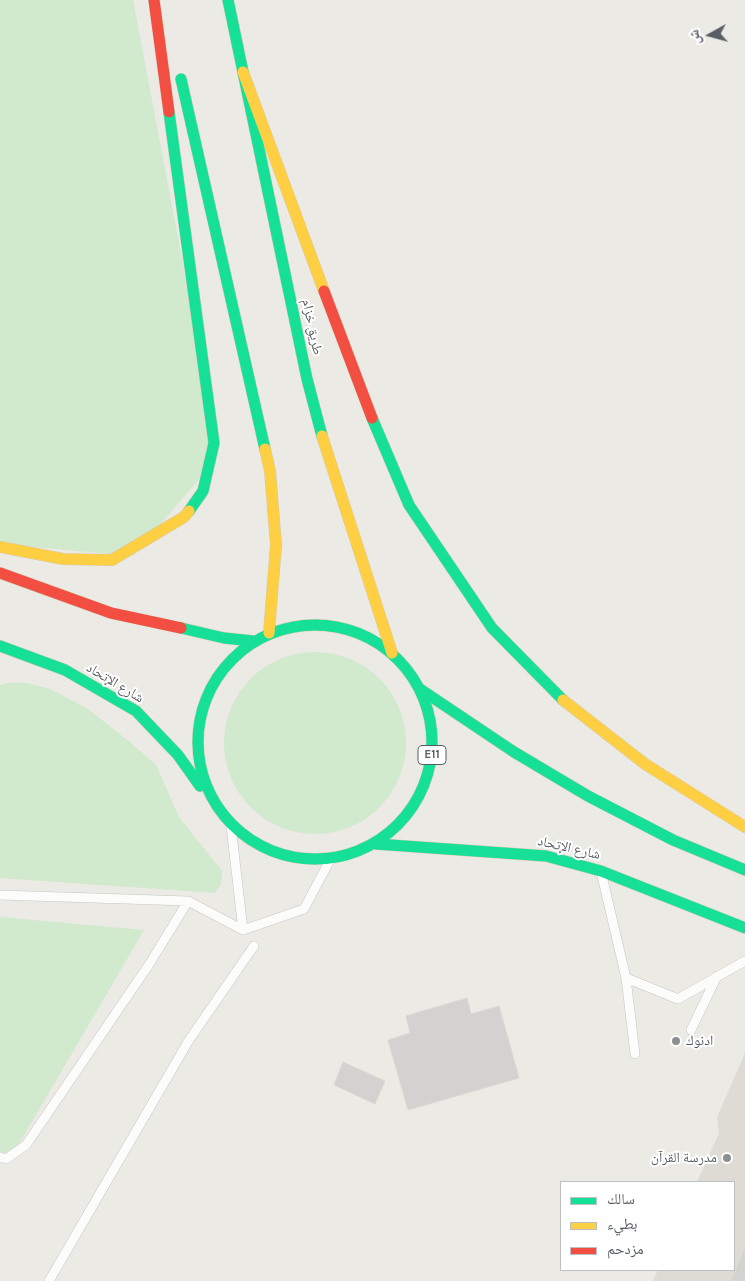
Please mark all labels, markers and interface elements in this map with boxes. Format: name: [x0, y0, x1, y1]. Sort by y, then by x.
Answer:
north arrow: [685, 10, 735, 60]
text: ش: [685, 28, 704, 45]
street label: طريق خزام: [298, 297, 326, 357]
street label: شارع الإتحاد: [83, 659, 147, 707]
road number: E11: [418, 746, 446, 764]
street label: شارع الإتحاد: [536, 833, 602, 863]
place label: ادنوك: [686, 1033, 713, 1049]
marker: ادنوك: [670, 1035, 682, 1047]
place label: مدرسة القرآن: [651, 1150, 717, 1166]
marker: مدرسة القرآن: [721, 1152, 733, 1164]
legend: [560, 1181, 735, 1271]
text: سالك: [607, 1190, 635, 1208]
text: بطيء: [607, 1215, 637, 1233]
text: مزدحم: [607, 1240, 644, 1258]

